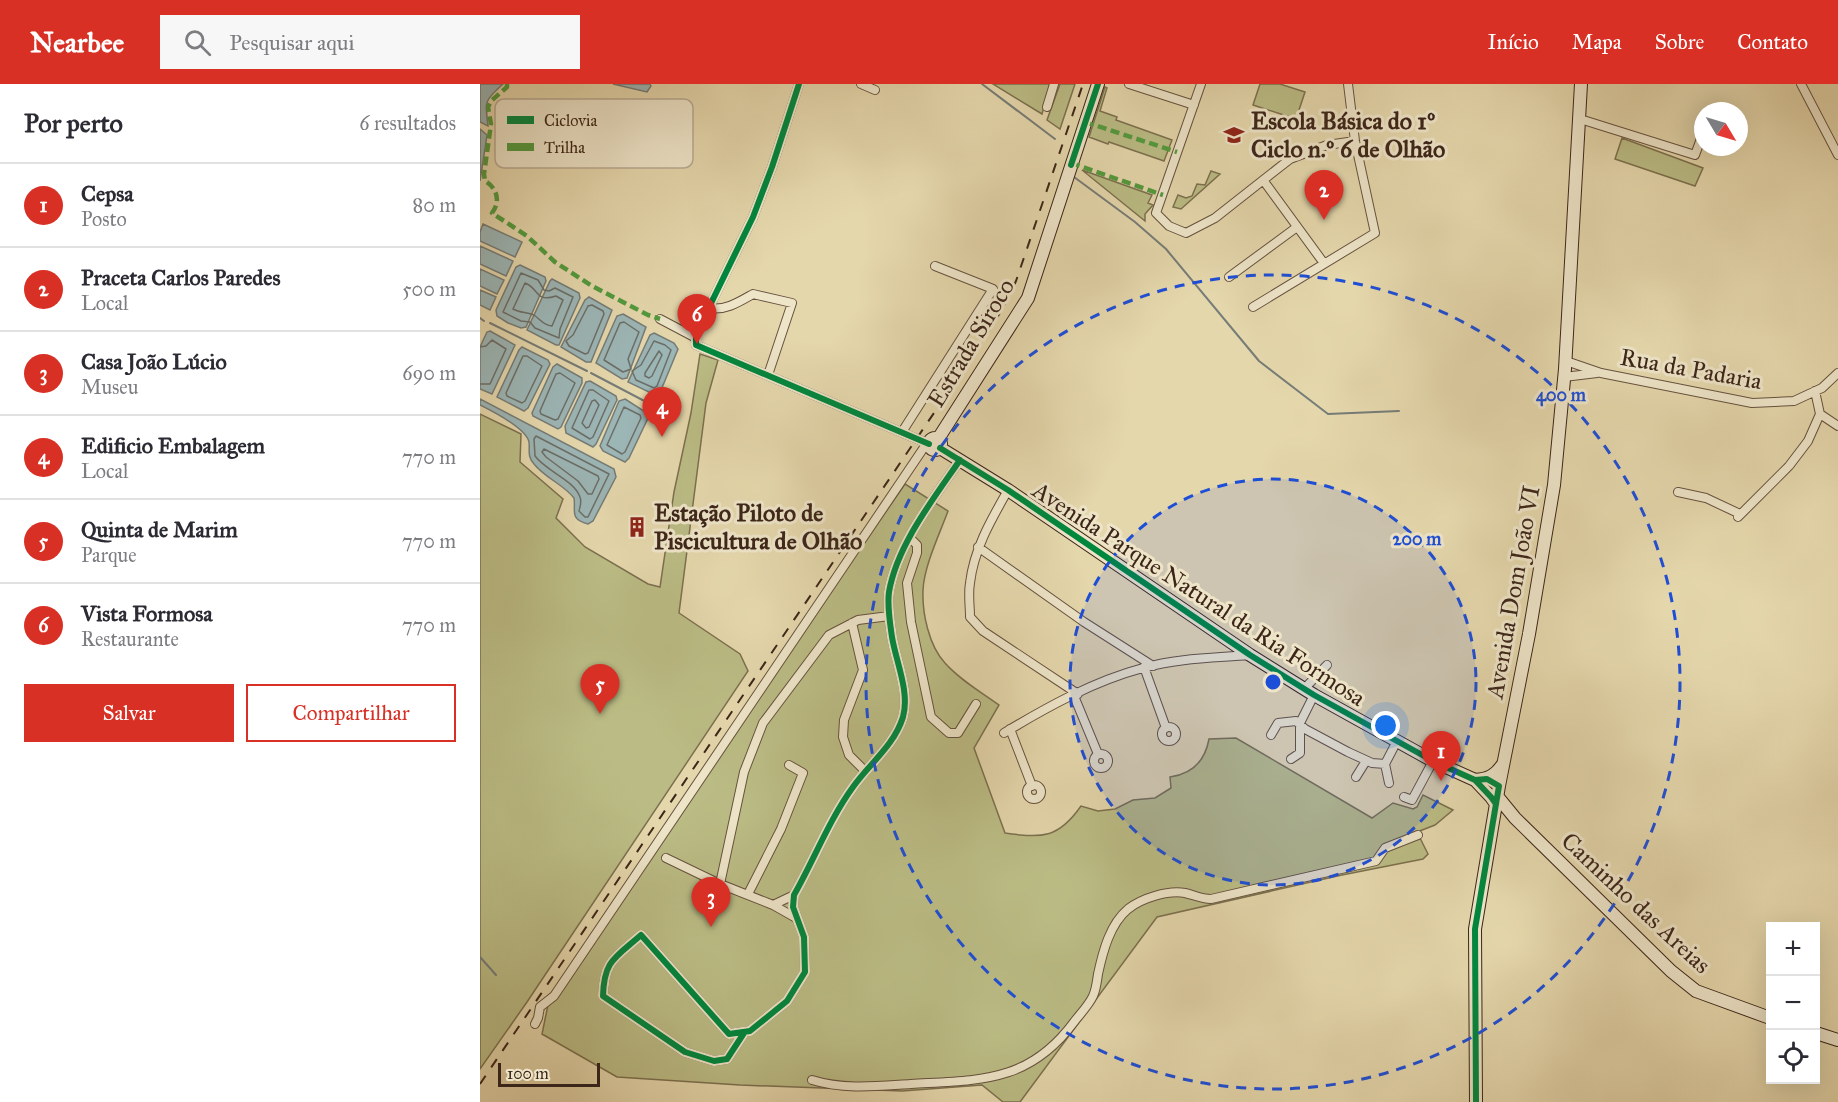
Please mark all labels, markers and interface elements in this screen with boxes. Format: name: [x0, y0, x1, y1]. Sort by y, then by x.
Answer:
search box: [160, 15, 580, 69]
text: Nearbee: [30, 25, 124, 60]
icon: search: [181, 26, 214, 59]
text: Pesquisar aqui: [229, 29, 355, 56]
text: Início: [1488, 29, 1539, 55]
text: Mapa: [1572, 29, 1622, 55]
text: Sobre: [1655, 29, 1704, 55]
text: Contato: [1737, 29, 1808, 55]
legend: [495, 99, 693, 168]
north arrow: [1694, 102, 1748, 156]
place label: Escola Básica do 1º Ciclo n.º 6 de Olhão: [1251, 106, 1445, 164]
text: Por perto: [24, 107, 123, 139]
text: 6 resultados: [359, 111, 456, 135]
text: Ciclovia: [544, 111, 597, 130]
school or university icon: Escola Básica do 1º Ciclo n.º 6 de Olhão: [1222, 123, 1246, 147]
text: Trilha: [544, 138, 585, 157]
pin: 2: [1304, 170, 1344, 220]
text: Cepsa: [81, 180, 134, 207]
text: 1: [40, 193, 47, 217]
text: 80 m: [413, 193, 456, 217]
text: Posto: [81, 207, 127, 231]
text: Praceta Carlos Paredes: [81, 264, 281, 291]
street label: Estrada Siroco: [921, 273, 1021, 413]
text: 2: [39, 277, 48, 301]
text: 500 m: [402, 277, 456, 301]
text: Local: [81, 291, 128, 315]
pin: 6: [678, 294, 716, 344]
street label: Rua da Padaria: [1618, 342, 1765, 396]
text: Casa João Lúcio: [81, 348, 227, 375]
text: 3: [40, 361, 48, 385]
text: 690 m: [402, 361, 456, 385]
text: Museu: [81, 375, 138, 399]
text: 400 m: [1536, 384, 1587, 407]
pin: 4: [642, 388, 681, 437]
text: Edificio Embalagem: [81, 432, 265, 459]
text: 4: [38, 445, 49, 469]
text: 770 m: [402, 445, 456, 469]
text: Local: [81, 459, 128, 483]
street label: Avenida Parque Natural da Ria Formosa: [1026, 474, 1372, 713]
street label: Avenida Dom João VI: [1479, 483, 1547, 702]
place label: Estação Piloto de Piscicultura de Olhão: [654, 498, 862, 556]
building icon: Estação Piloto de Piscicultura de Olhão: [625, 515, 649, 539]
text: Quinta de Marim: [81, 516, 238, 543]
text: 200 m: [1393, 528, 1442, 550]
text: 5: [39, 529, 48, 553]
text: 770 m: [402, 529, 456, 553]
text: Parque: [81, 543, 137, 567]
text: Vista Formosa: [81, 600, 212, 627]
text: 6: [38, 613, 49, 637]
text: 770 m: [402, 613, 456, 637]
text: Restaurante: [81, 627, 179, 651]
pin: 5: [580, 664, 620, 714]
centre of rings: [1263, 672, 1283, 692]
button: Salvar: [24, 684, 234, 742]
button: Compartilhar: [246, 684, 456, 742]
your location: [1371, 711, 1400, 740]
pin: 1: [1422, 732, 1460, 781]
street label: Caminho das Areias: [1555, 826, 1717, 980]
pin: 3: [692, 878, 730, 927]
map controls: [1766, 922, 1820, 1084]
button: +: [1766, 922, 1820, 976]
button: −: [1766, 976, 1820, 1030]
button: locate: [1766, 1030, 1820, 1084]
scale bar: [498, 1060, 600, 1088]
text: 100 m: [507, 1064, 549, 1083]

